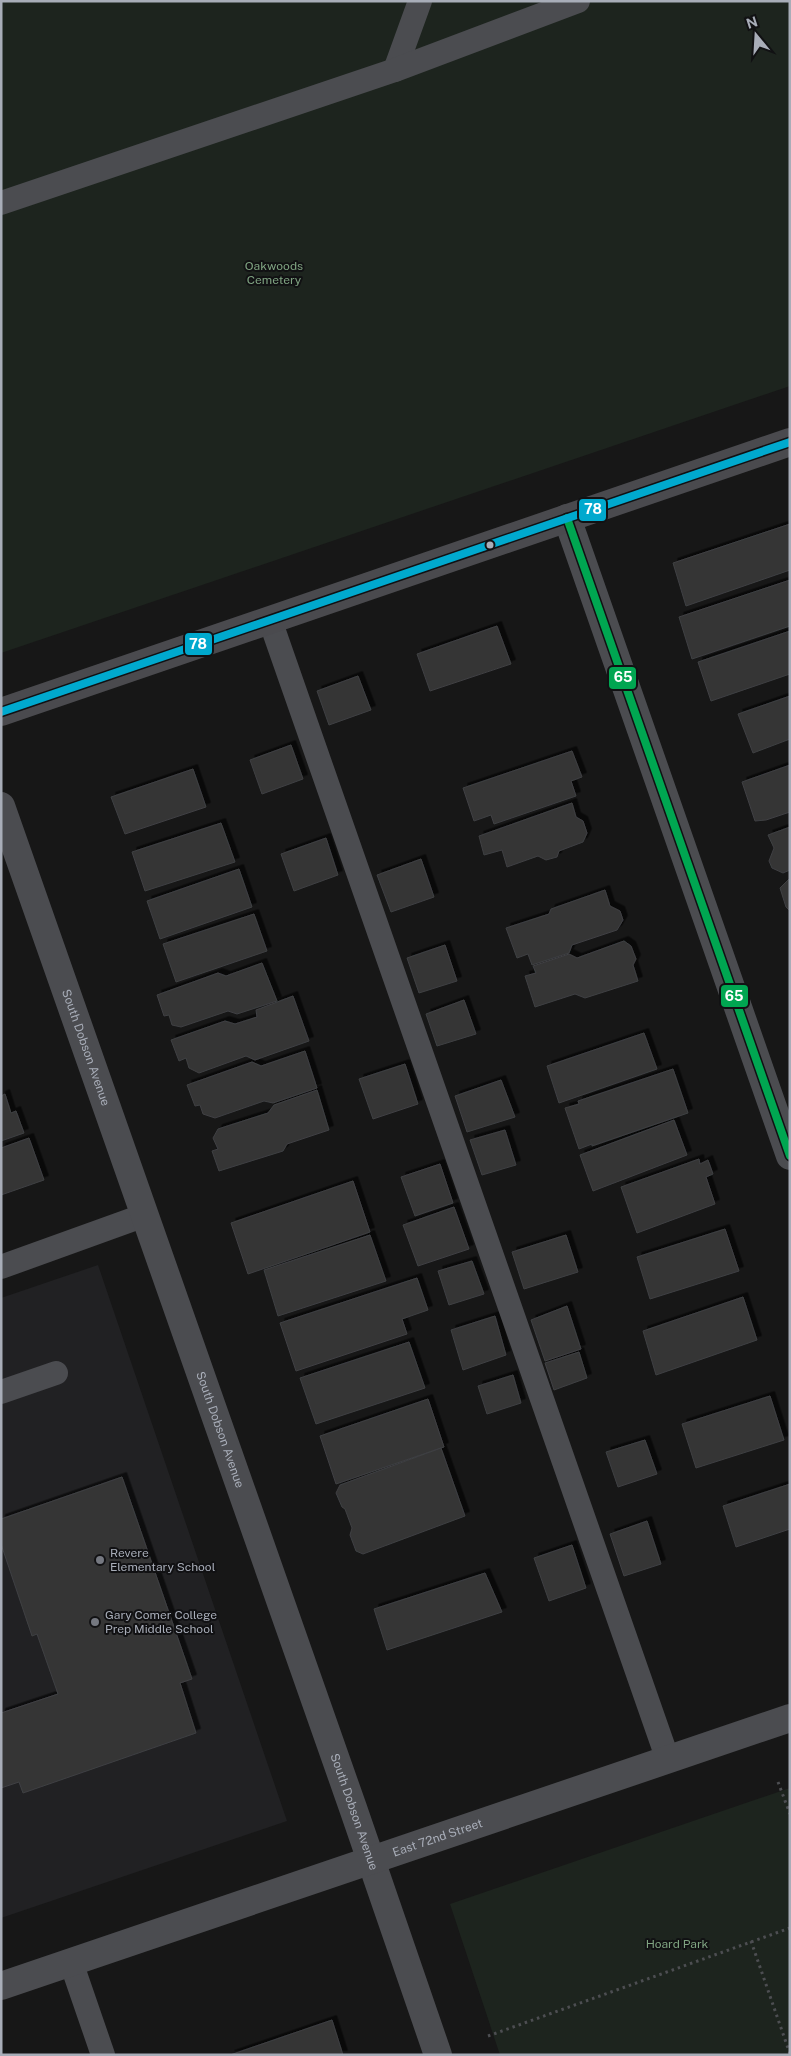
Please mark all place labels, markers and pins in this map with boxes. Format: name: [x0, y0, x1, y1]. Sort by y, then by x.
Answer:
unlabelled marker: [485, 540, 495, 550]
place label: Revere Elementary School: [110, 1546, 216, 1574]
marker: Revere Elementary School: [94, 1554, 106, 1566]
place label: Gary Comer College Prep Middle School: [105, 1608, 217, 1636]
marker: Gary Comer College Prep Middle School: [89, 1616, 101, 1628]

